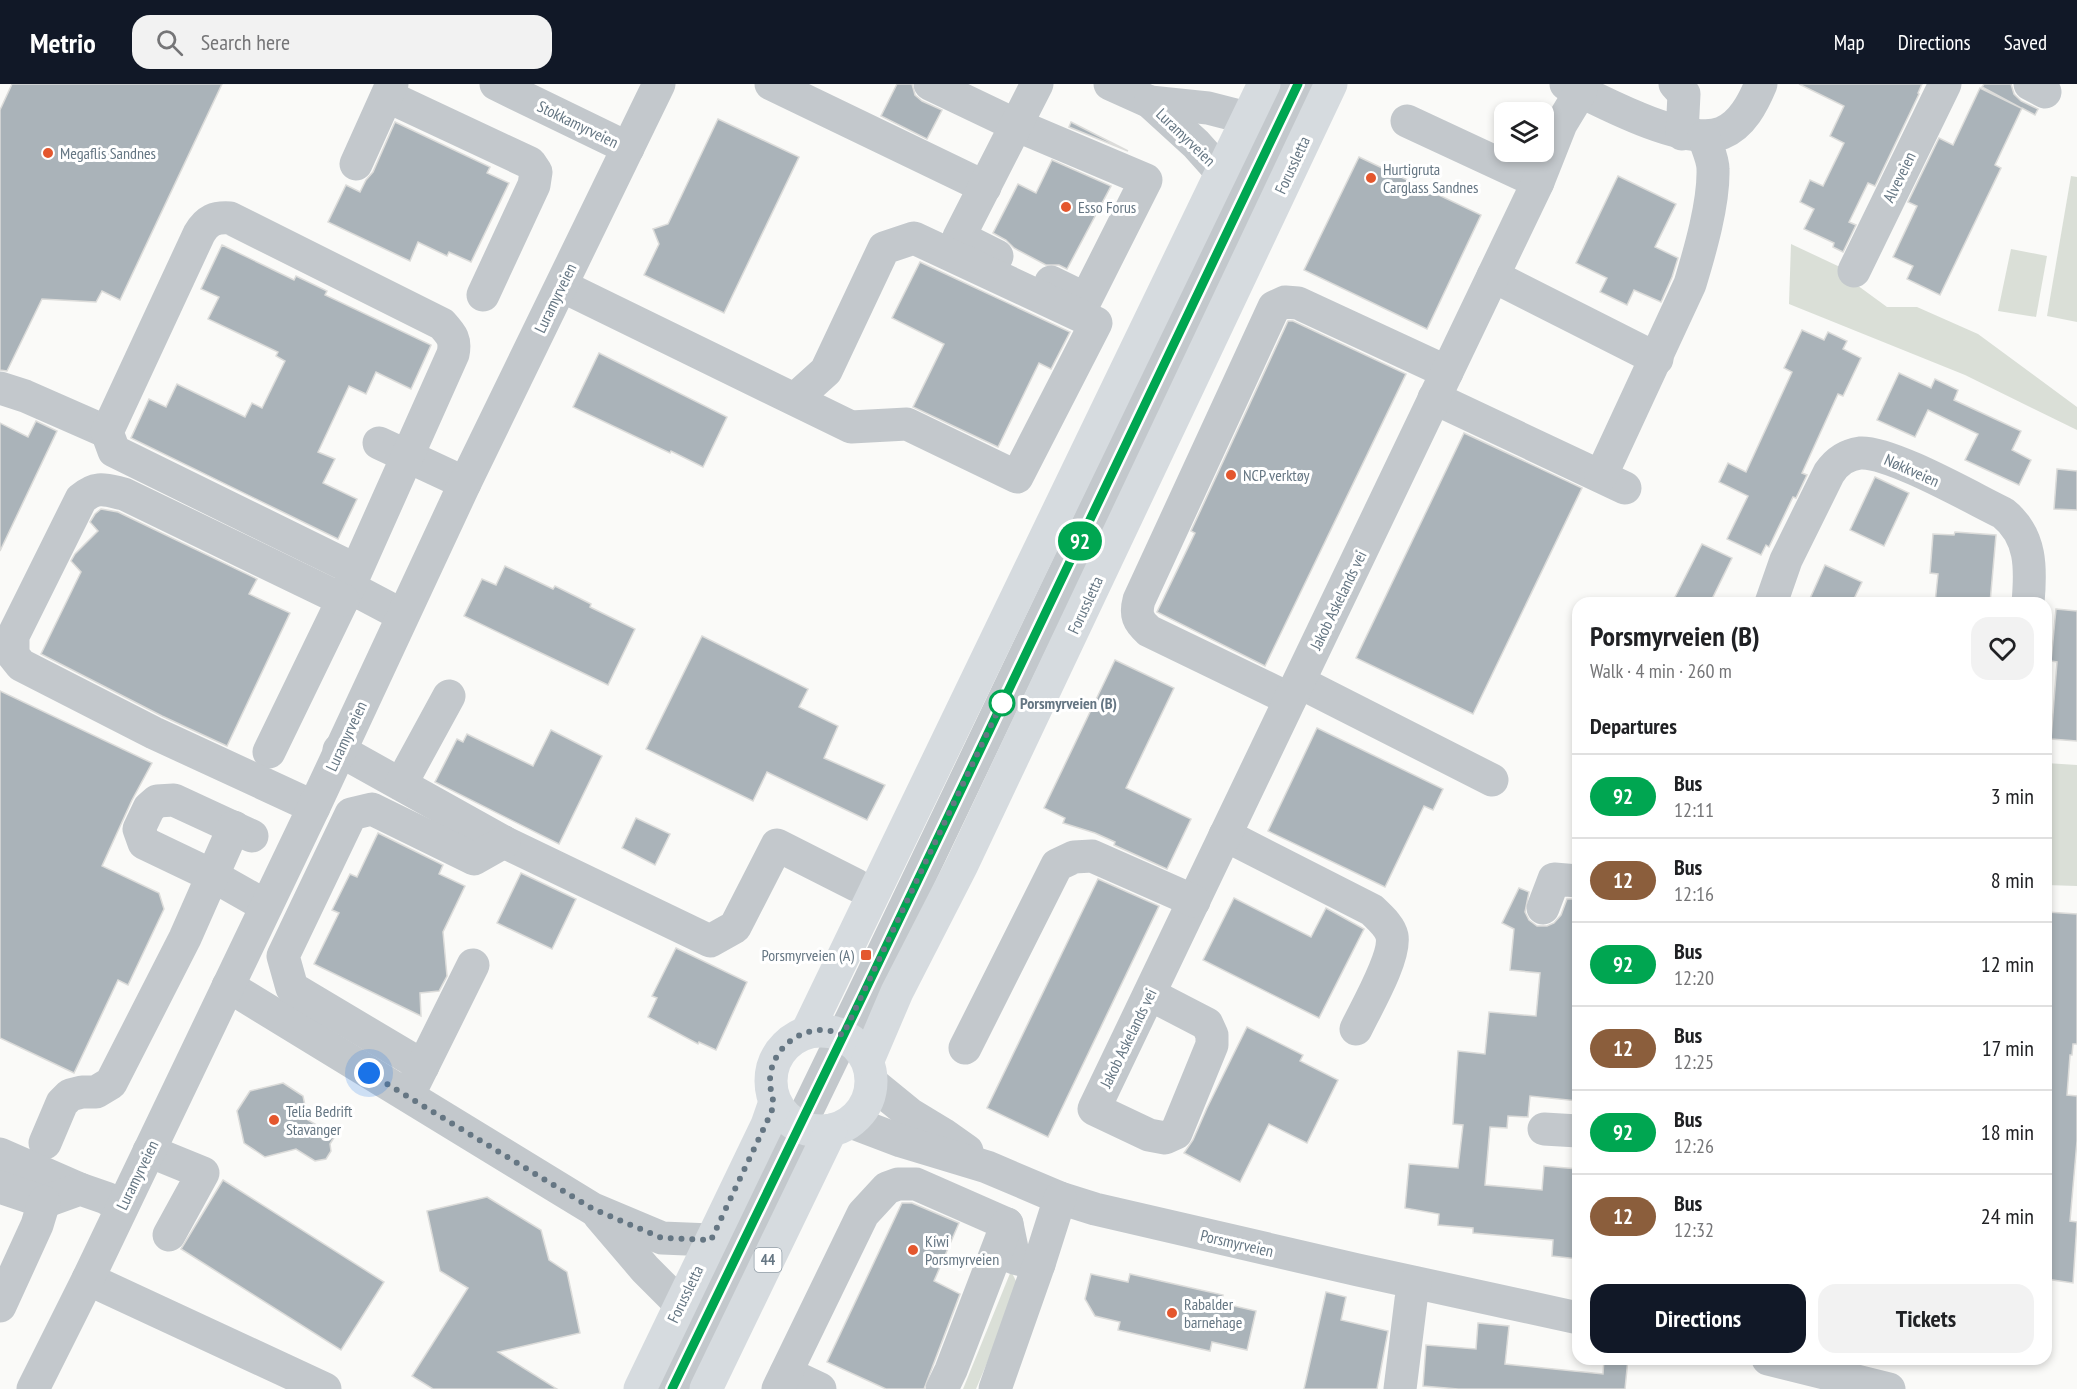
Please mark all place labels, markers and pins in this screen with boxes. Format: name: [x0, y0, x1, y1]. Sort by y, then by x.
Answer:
place label: Megaflis Sandnes: [60, 143, 156, 163]
marker: Megaflis Sandnes: [41, 146, 55, 160]
place label: Hurtigruta Carglass Sandnes: [1383, 159, 1478, 197]
marker: Hurtigruta Carglass Sandnes: [1364, 171, 1378, 185]
place label: Esso Forus: [1078, 197, 1136, 217]
marker: Esso Forus: [1059, 200, 1073, 214]
place label: NCP verktøy: [1243, 465, 1309, 485]
marker: NCP verktøy: [1224, 468, 1238, 482]
marker: Porsmyrveien (B): [989, 690, 1015, 716]
place label: Porsmyrveien (B): [1020, 693, 1117, 713]
place label: Porsmyrveien (A): [761, 945, 854, 965]
marker: Porsmyrveien (A): [859, 948, 873, 962]
place label: Telia Bedrift Stavanger: [286, 1101, 353, 1139]
marker: Telia Bedrift Stavanger: [267, 1113, 281, 1127]
place label: Kiwi Porsmyrveien: [925, 1231, 999, 1269]
marker: Kiwi Porsmyrveien: [906, 1243, 920, 1257]
place label: Rabalder barnehage: [1184, 1294, 1242, 1332]
marker: Rabalder barnehage: [1165, 1306, 1179, 1320]

